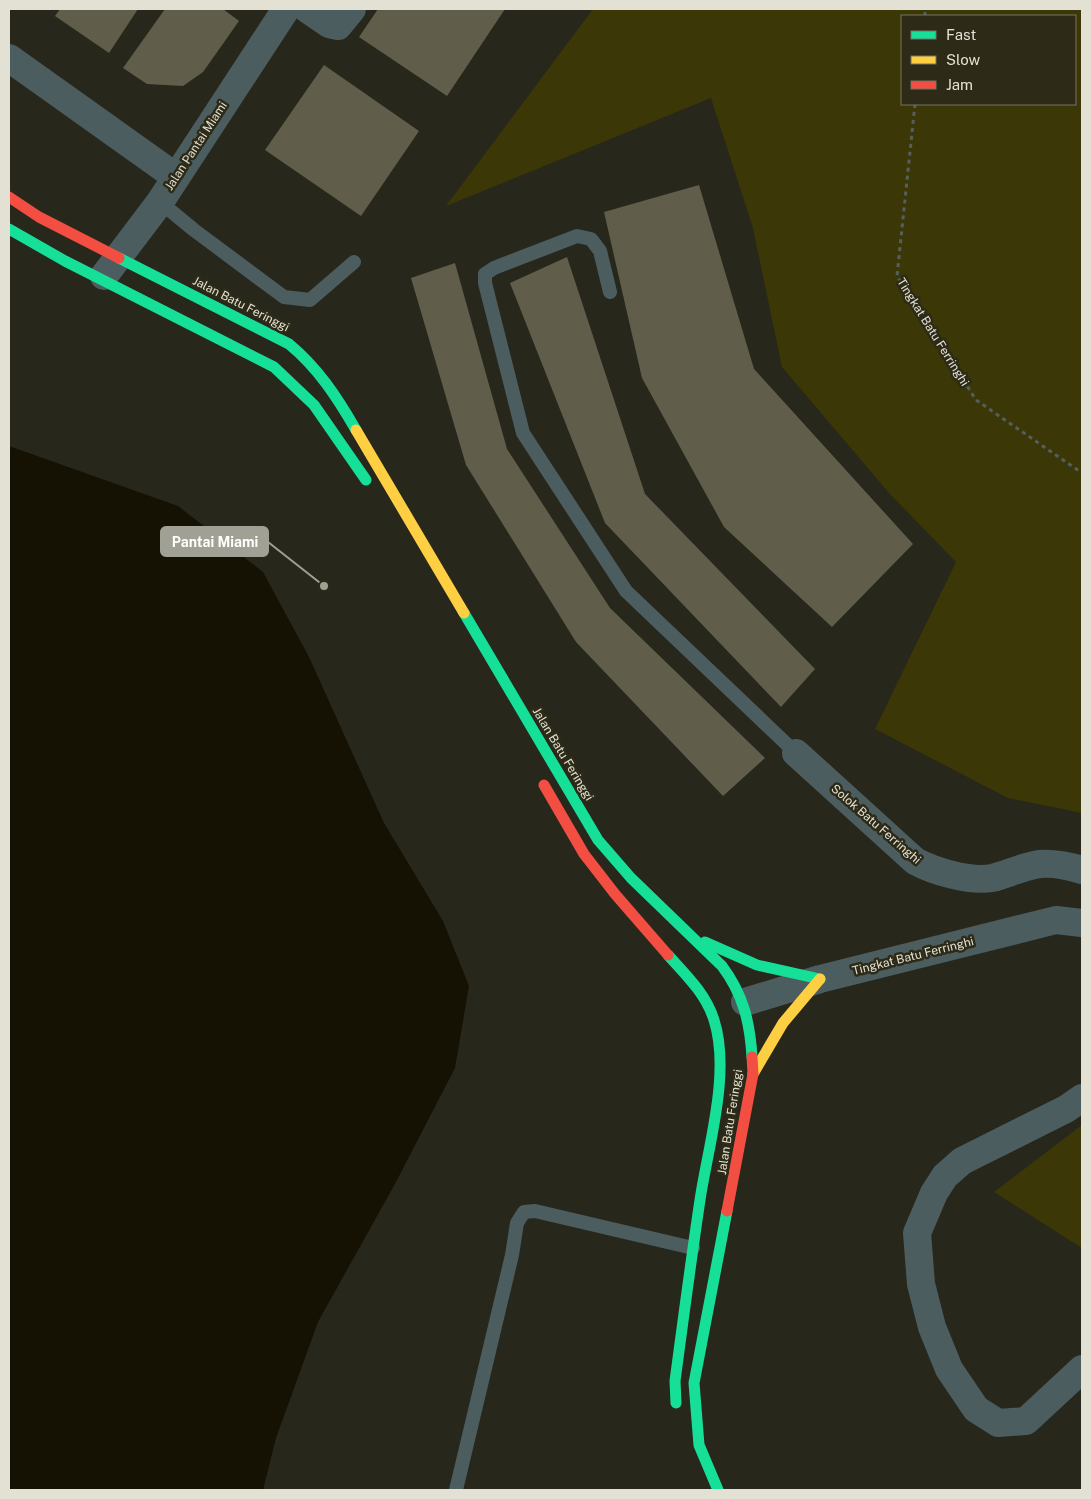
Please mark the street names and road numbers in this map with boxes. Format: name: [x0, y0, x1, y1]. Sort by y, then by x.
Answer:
street label: Jalan Pantai Miami: [162, 99, 230, 193]
street label: Jalan Batu Feringgi: [190, 274, 292, 334]
street label: Tingkat Batu Ferringhi: [894, 276, 972, 389]
street label: Jalan Batu Feringgi: [530, 705, 596, 803]
street label: Solok Batu Ferringhi: [828, 781, 924, 867]
street label: Tingkat Batu Ferringhi: [851, 934, 975, 978]
street label: Jalan Batu Feringgi: [715, 1068, 745, 1176]

